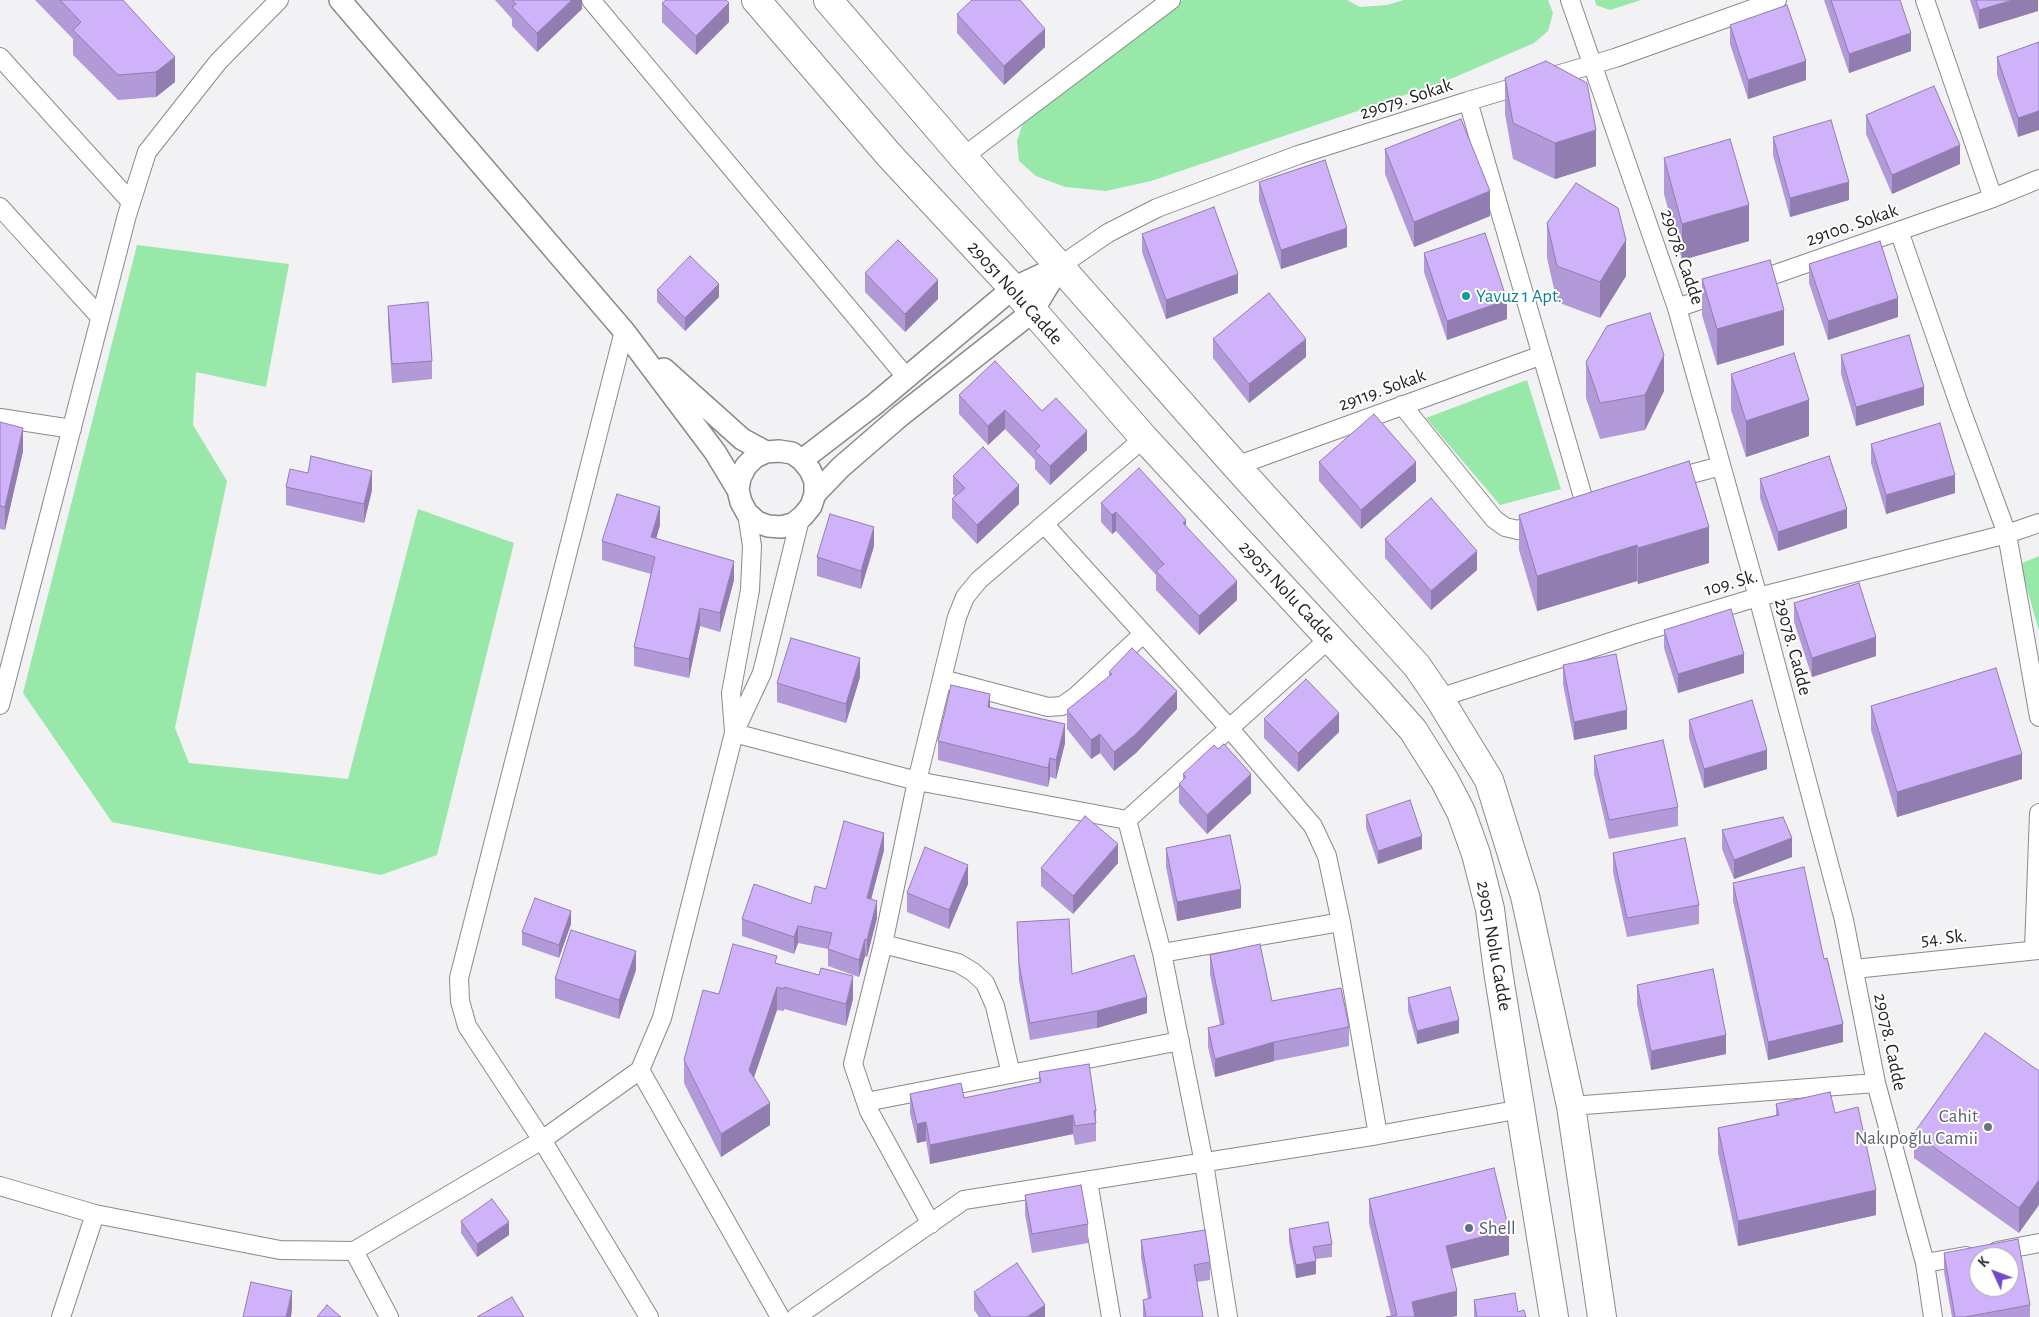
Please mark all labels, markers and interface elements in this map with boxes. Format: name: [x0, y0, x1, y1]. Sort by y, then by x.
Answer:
street label: 29079. Sokak: [1357, 73, 1455, 125]
street label: 29100. Sokak: [1803, 199, 1901, 251]
street label: 29078. Cadde: [1655, 206, 1709, 308]
street label: 29051 Nolu Cadde: [962, 236, 1068, 350]
place label: Yavuz 1 Apt.: [1476, 285, 1562, 307]
marker: Yavuz 1 Apt.: [1460, 290, 1472, 302]
street label: 29119. Sokak: [1335, 364, 1429, 416]
street label: 29051 Nolu Cadde: [1234, 536, 1340, 648]
street label: 109. Sk.: [1702, 564, 1760, 602]
street label: 29078. Cadde: [1769, 596, 1817, 698]
street label: 29051 Nolu Cadde: [1471, 879, 1517, 1013]
street label: 54. Sk.: [1920, 924, 1968, 952]
street label: 29078. Cadde: [1869, 991, 1911, 1093]
place label: Cahit Nakıpoğlu Camii: [1855, 1105, 1978, 1149]
marker: Cahit Nakıpoğlu Camii: [1982, 1121, 1994, 1133]
place label: Shell: [1479, 1217, 1516, 1239]
marker: Shell: [1463, 1222, 1475, 1234]
north arrow: [1969, 1247, 2019, 1297]
text: K: [1976, 1255, 1992, 1270]

